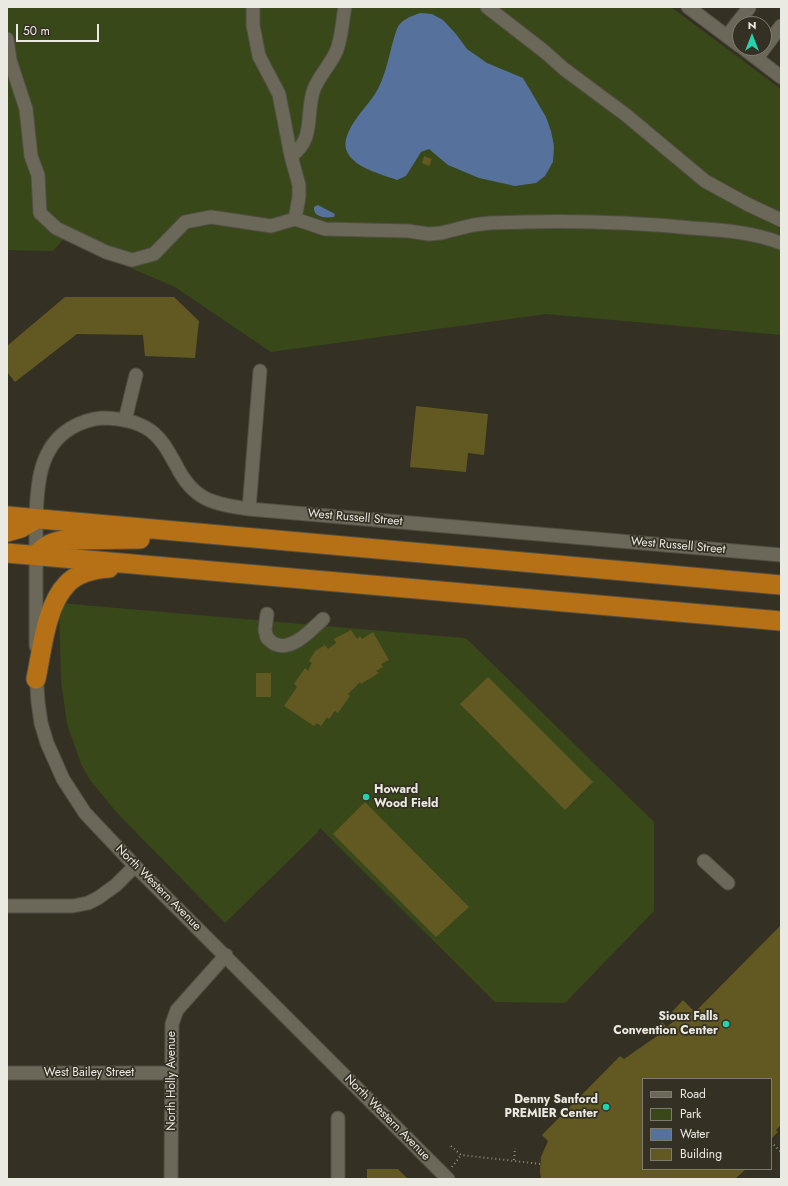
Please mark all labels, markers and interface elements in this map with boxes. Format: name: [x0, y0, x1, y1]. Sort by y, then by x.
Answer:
scale bar: [18, 16, 101, 42]
north arrow: [732, 16, 772, 56]
text: N: [748, 17, 756, 33]
text: 50 m: [23, 22, 50, 40]
street label: West Russell Street: [307, 507, 403, 529]
street label: West Russell Street: [630, 535, 726, 557]
place label: Howard Wood Field: [374, 783, 438, 811]
marker: Howard Wood Field: [361, 792, 371, 802]
street label: North Western Avenue: [112, 842, 204, 934]
place label: Sioux Falls Convention Center: [613, 1010, 718, 1038]
marker: Sioux Falls Convention Center: [721, 1019, 731, 1029]
street label: North Holly Avenue: [165, 1031, 179, 1131]
street label: West Bailey Street: [44, 1066, 134, 1080]
street label: North Western Avenue: [341, 1072, 433, 1164]
legend: [642, 1078, 772, 1170]
text: Road: [680, 1085, 706, 1103]
place label: Denny Sanford PREMIER Center: [505, 1093, 598, 1121]
marker: Denny Sanford PREMIER Center: [601, 1102, 611, 1112]
text: Park: [680, 1105, 701, 1123]
text: Water: [680, 1125, 710, 1143]
text: Building: [680, 1145, 722, 1163]

